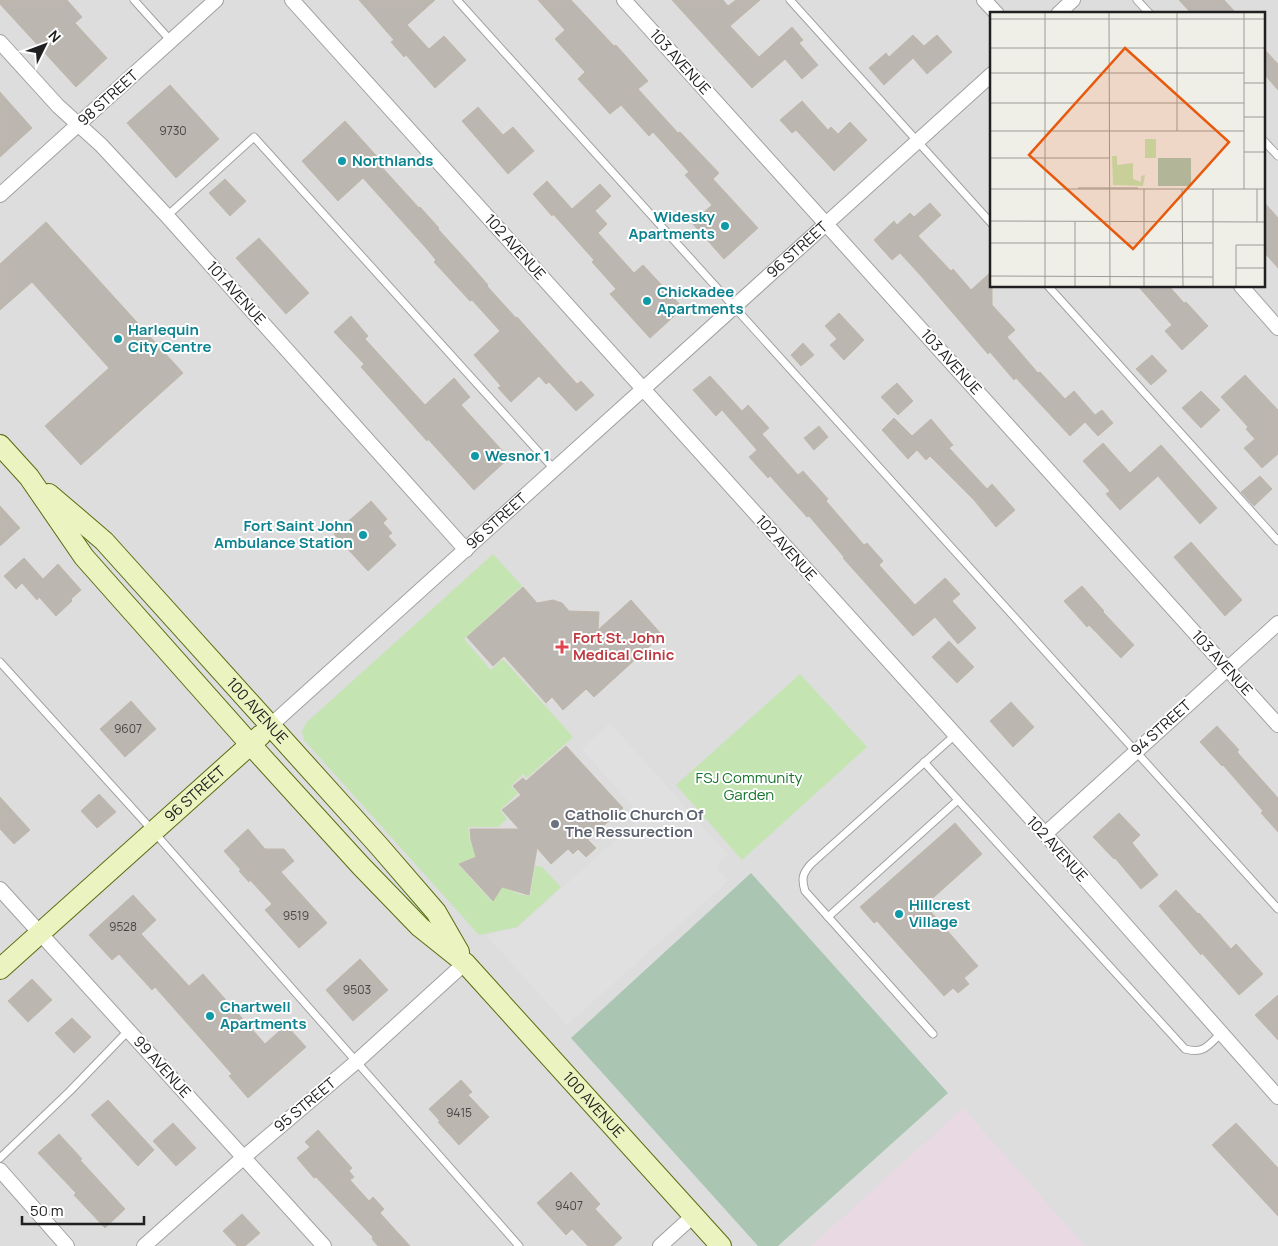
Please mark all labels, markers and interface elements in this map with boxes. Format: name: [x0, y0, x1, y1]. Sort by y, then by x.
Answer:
inset map: [990, 12, 1266, 288]
north arrow: [20, 20, 70, 70]
street label: 103 AVENUE: [645, 24, 716, 99]
text: N: [45, 26, 65, 46]
street label: 98 STREET: [73, 65, 142, 130]
house number: 9730: [159, 122, 187, 139]
place label: Northlands: [352, 150, 433, 171]
marker: Northlands: [336, 155, 348, 167]
place label: Widesky Apartments: [628, 206, 716, 244]
street label: 102 AVENUE: [480, 209, 551, 284]
street label: 96 STREET: [762, 216, 832, 283]
marker: Widesky Apartments: [719, 220, 731, 232]
street label: 101 AVENUE: [202, 256, 271, 329]
place label: Chickadee Apartments: [657, 281, 744, 319]
marker: Chickadee Apartments: [641, 295, 653, 307]
place label: Harlequin City Centre: [128, 319, 212, 357]
street label: 103 AVENUE: [916, 324, 987, 399]
marker: Harlequin City Centre: [112, 333, 124, 345]
place label: Wesnor 1: [485, 445, 550, 466]
marker: Wesnor 1: [469, 450, 481, 462]
street label: 96 STREET: [461, 488, 531, 554]
street label: 102 AVENUE: [751, 510, 822, 585]
place label: Fort Saint John Ambulance Station: [214, 515, 353, 553]
marker: Fort Saint John Ambulance Station: [357, 529, 369, 541]
street label: 103 AVENUE: [1187, 625, 1258, 700]
place label: Fort St. John Medical Clinic: [573, 627, 675, 665]
marker: Fort St. John Medical Clinic: [555, 640, 569, 654]
street label: 100 AVENUE: [222, 673, 293, 748]
street label: 94 STREET: [1126, 695, 1196, 760]
house number: 9607: [114, 720, 142, 737]
street label: 96 STREET: [160, 761, 230, 827]
park label: FSJ Community Garden: [696, 767, 802, 805]
place label: Catholic Church Of The Ressurection: [565, 804, 704, 842]
street label: 102 AVENUE: [1022, 811, 1093, 886]
marker: Catholic Church Of The Ressurection: [549, 818, 561, 830]
place label: Hillcrest Village: [909, 894, 971, 932]
house number: 9519: [283, 907, 309, 924]
marker: Hillcrest Village: [893, 908, 905, 920]
house number: 9528: [109, 918, 137, 935]
house number: 9503: [343, 981, 371, 998]
place label: Chartwell Apartments: [220, 996, 307, 1034]
marker: Chartwell Apartments: [204, 1010, 216, 1022]
street label: 99 AVENUE: [129, 1031, 196, 1102]
street label: 100 AVENUE: [558, 1067, 629, 1142]
street label: 95 STREET: [269, 1073, 340, 1137]
house number: 9415: [446, 1104, 472, 1121]
scale bar: [22, 1194, 145, 1226]
house number: 9407: [555, 1197, 583, 1214]
text: 50 m: [30, 1200, 64, 1221]

